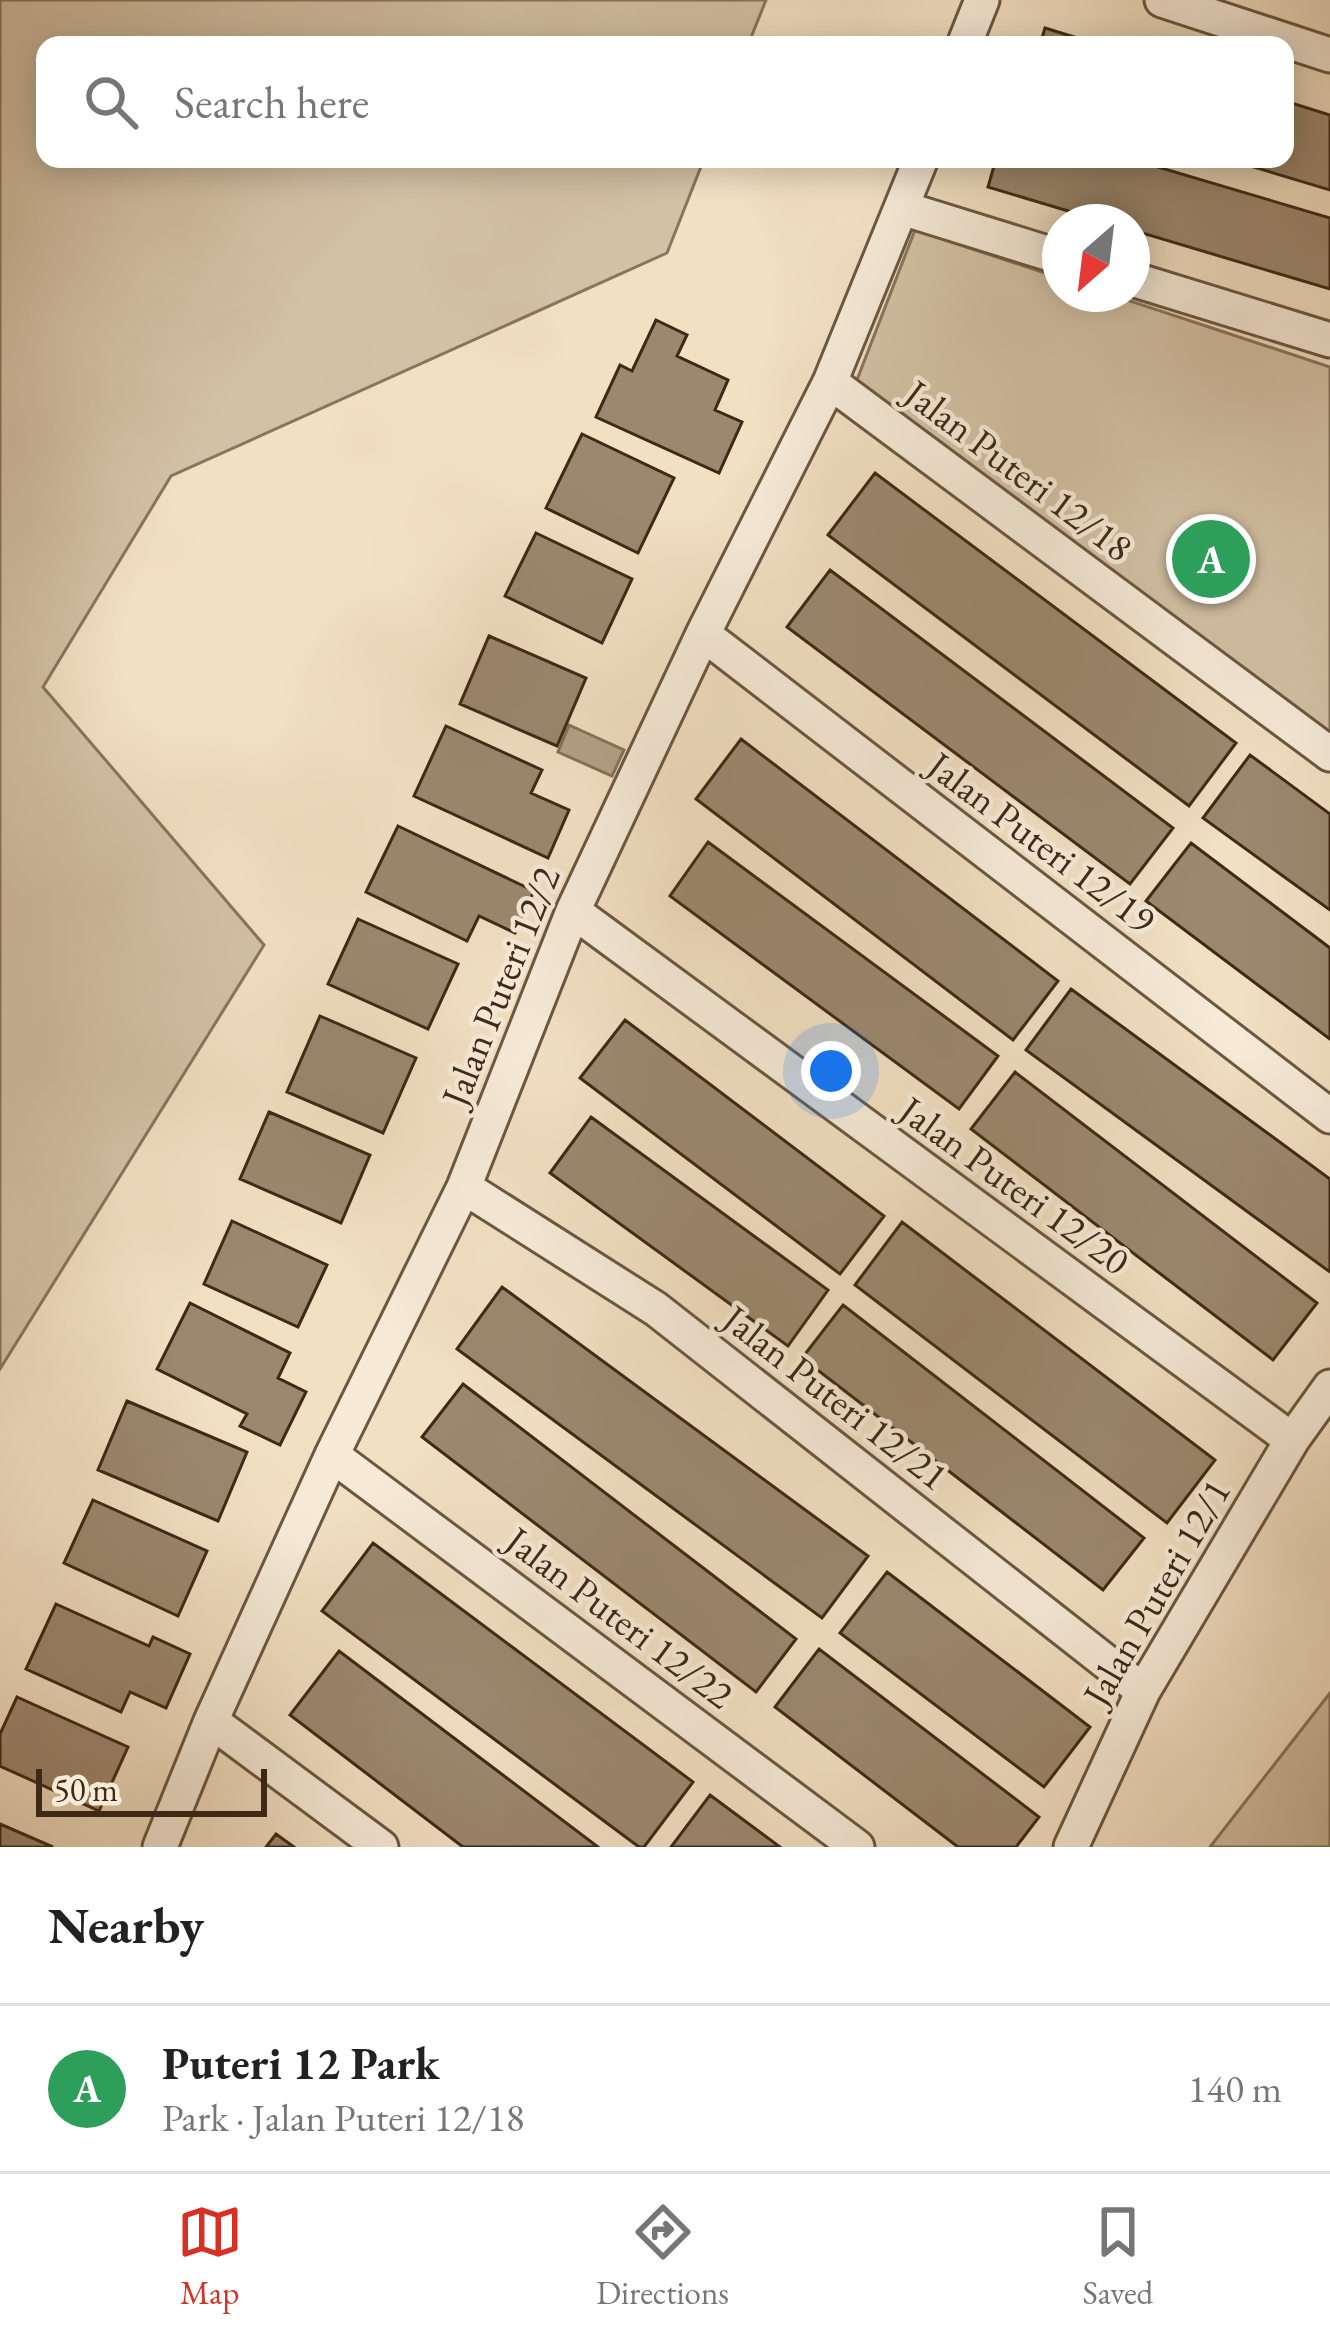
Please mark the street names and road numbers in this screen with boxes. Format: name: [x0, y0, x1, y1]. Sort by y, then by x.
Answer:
street label: Jalan Puteri 12/18: [892, 366, 1143, 573]
street label: Jalan Puteri 12/19: [915, 738, 1166, 945]
street label: Jalan Puteri 12/2: [428, 859, 572, 1116]
street label: Jalan Puteri 12/20: [887, 1083, 1140, 1286]
street label: Jalan Puteri 12/21: [710, 1292, 959, 1501]
street label: Jalan Puteri 12/1: [1069, 1470, 1242, 1717]
street label: Jalan Puteri 12/22: [493, 1513, 744, 1720]

